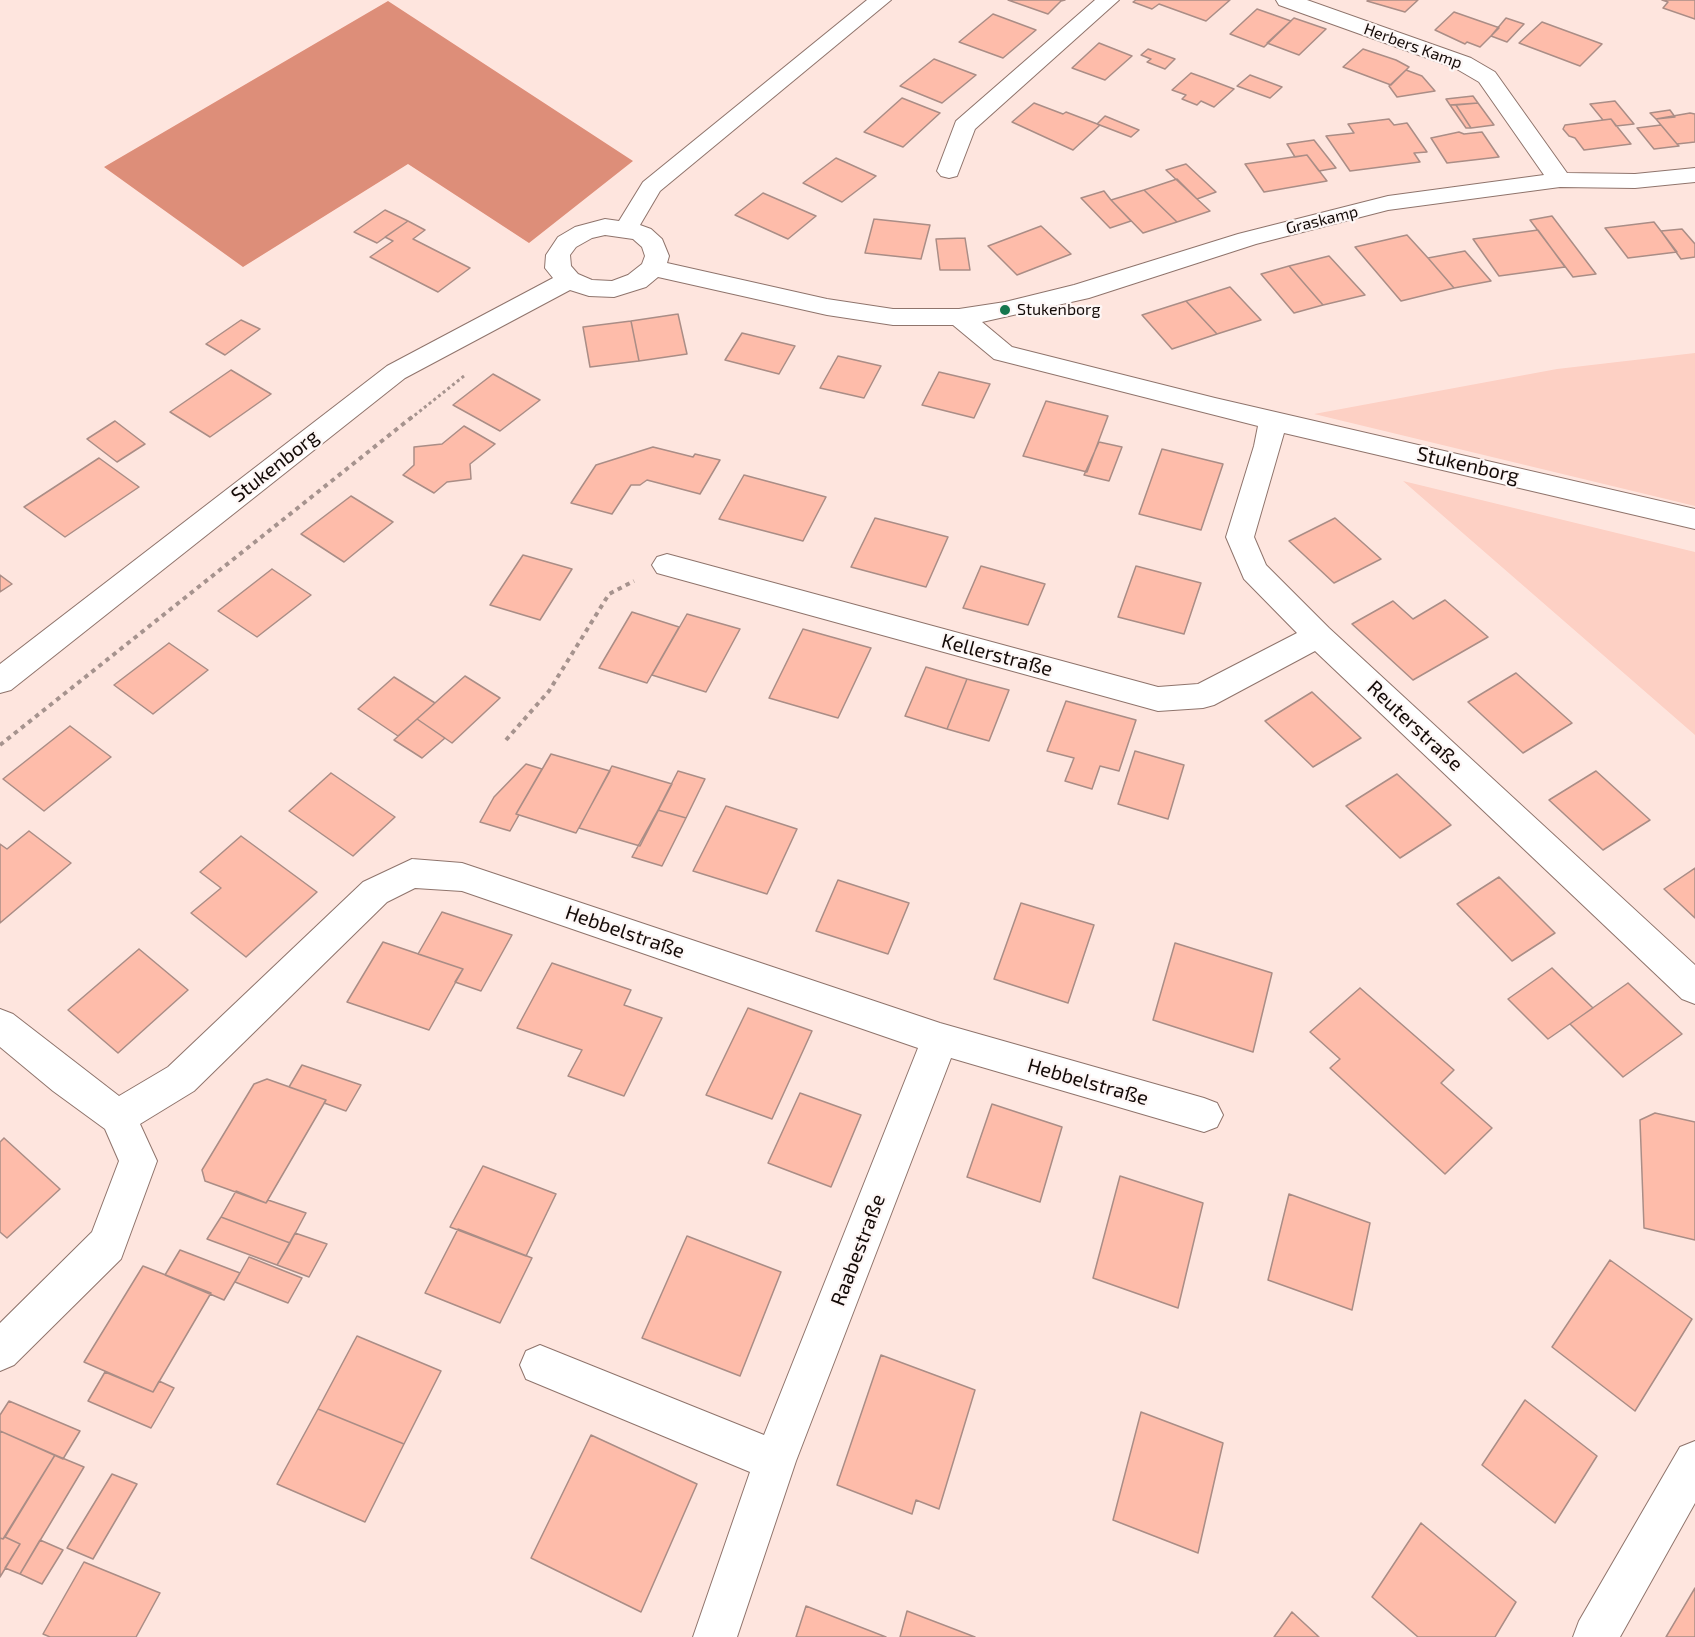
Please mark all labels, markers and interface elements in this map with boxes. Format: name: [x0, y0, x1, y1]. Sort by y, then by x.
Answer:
street label: Herbers Kamp: [1361, 19, 1465, 73]
street label: Graskamp: [1284, 202, 1360, 238]
place label: Stukenborg: [1017, 300, 1100, 320]
marker: Stukenborg: [998, 303, 1012, 317]
street label: Stukenborg: [227, 424, 323, 508]
street label: Stukenborg: [1415, 442, 1521, 488]
street label: Kellerstraße: [939, 629, 1055, 681]
street label: Reuterstraße: [1362, 676, 1468, 776]
street label: Hebbelstraße: [562, 900, 688, 964]
street label: Hebbelstraße: [1025, 1053, 1151, 1111]
street label: Raabestraße: [826, 1191, 890, 1309]

